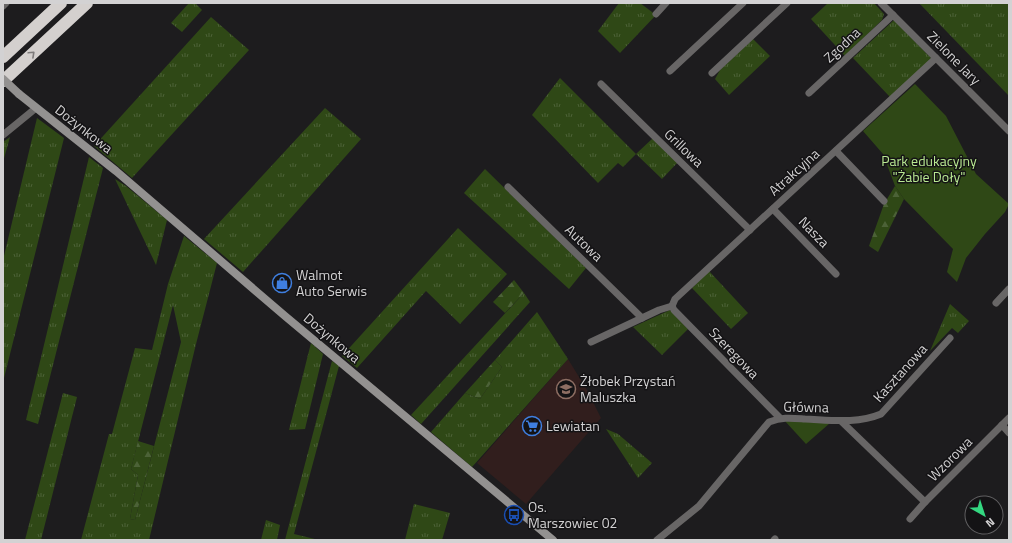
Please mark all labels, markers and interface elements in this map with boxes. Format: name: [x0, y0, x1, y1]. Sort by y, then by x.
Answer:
street label: Zgodna: [818, 22, 865, 67]
street label: Zielone Jary: [923, 26, 986, 89]
one-way arrow: [27, 52, 34, 59]
street label: Dożynkowa: [51, 99, 118, 158]
street label: Grillowa: [660, 123, 709, 172]
street label: Atrakcyjna: [764, 143, 824, 200]
park label: Park edukacyjny "Żabie Doły": [881, 150, 977, 187]
street label: Nasza: [794, 211, 835, 252]
street label: Autowa: [561, 219, 608, 266]
place label: Walmot Auto Serwis: [296, 264, 367, 301]
shop icon: Walmot Auto Serwis: [271, 272, 293, 294]
street label: Dożynkowa: [299, 308, 365, 368]
street label: Szeregowa: [704, 322, 764, 383]
street label: Kasztanowa: [868, 339, 932, 407]
place label: Żłobek Przystań Maluszka: [580, 370, 676, 407]
school or university icon: Żłobek Przystań Maluszka: [555, 378, 577, 400]
street label: Główna: [783, 396, 829, 417]
supermarket icon: Lewiatan: [521, 415, 543, 437]
place label: Lewiatan: [546, 415, 600, 436]
street label: Wzorowa: [923, 432, 977, 486]
north arrow: [964, 495, 1004, 535]
place label: Os. Marszowiec 02: [528, 496, 617, 533]
bus stop icon: Os. Marszowiec 02: [503, 504, 525, 526]
text: N: [982, 514, 998, 531]

